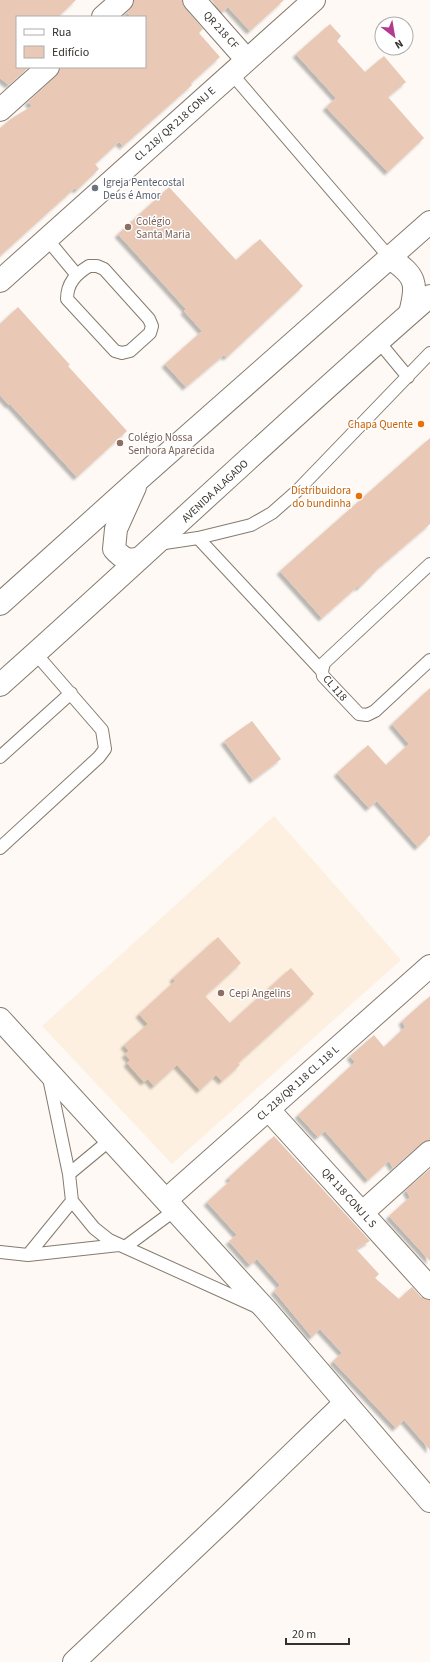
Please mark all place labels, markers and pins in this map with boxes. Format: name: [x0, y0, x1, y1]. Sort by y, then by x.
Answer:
place label: Igreja Pentecostal Deus é Amor: [103, 175, 185, 203]
marker: Igreja Pentecostal Deus é Amor: [90, 183, 100, 193]
place label: Colégio Santa Maria: [136, 214, 190, 242]
marker: Colégio Santa Maria: [123, 222, 133, 232]
place label: Chapa Quente: [348, 417, 414, 432]
marker: Chapa Quente: [416, 419, 426, 429]
place label: Colégio Nossa Senhora Aparecida: [128, 430, 215, 458]
marker: Colégio Nossa Senhora Aparecida: [115, 438, 125, 448]
place label: Dístribuidora do bundinha: [291, 483, 351, 511]
marker: Dístribuidora do bundinha: [354, 491, 364, 501]
place label: Cepi Angelins: [229, 986, 291, 1001]
marker: Cepi Angelins: [216, 988, 226, 998]

